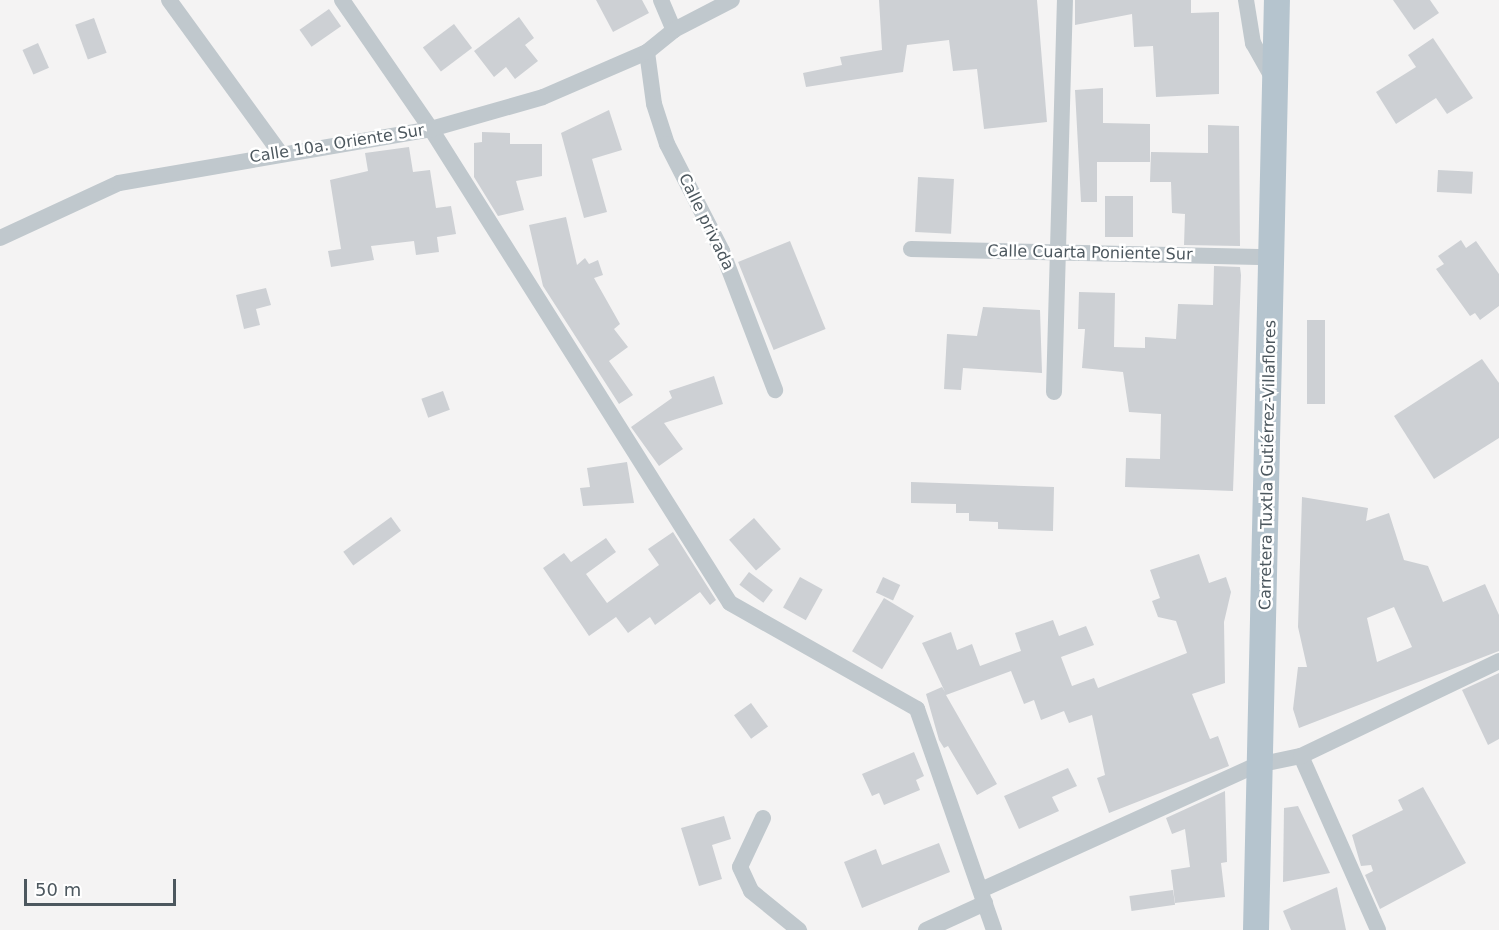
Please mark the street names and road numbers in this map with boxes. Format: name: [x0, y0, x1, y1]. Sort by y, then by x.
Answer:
street label: Calle 10a. Oriente Sur: [248, 121, 426, 167]
street label: Calle privada: [674, 171, 738, 273]
street label: Calle Cuarta Poniente Sur: [987, 242, 1193, 264]
street label: Carretera Tuxtla Gutiérrez-Villaflores: [1256, 320, 1280, 610]

